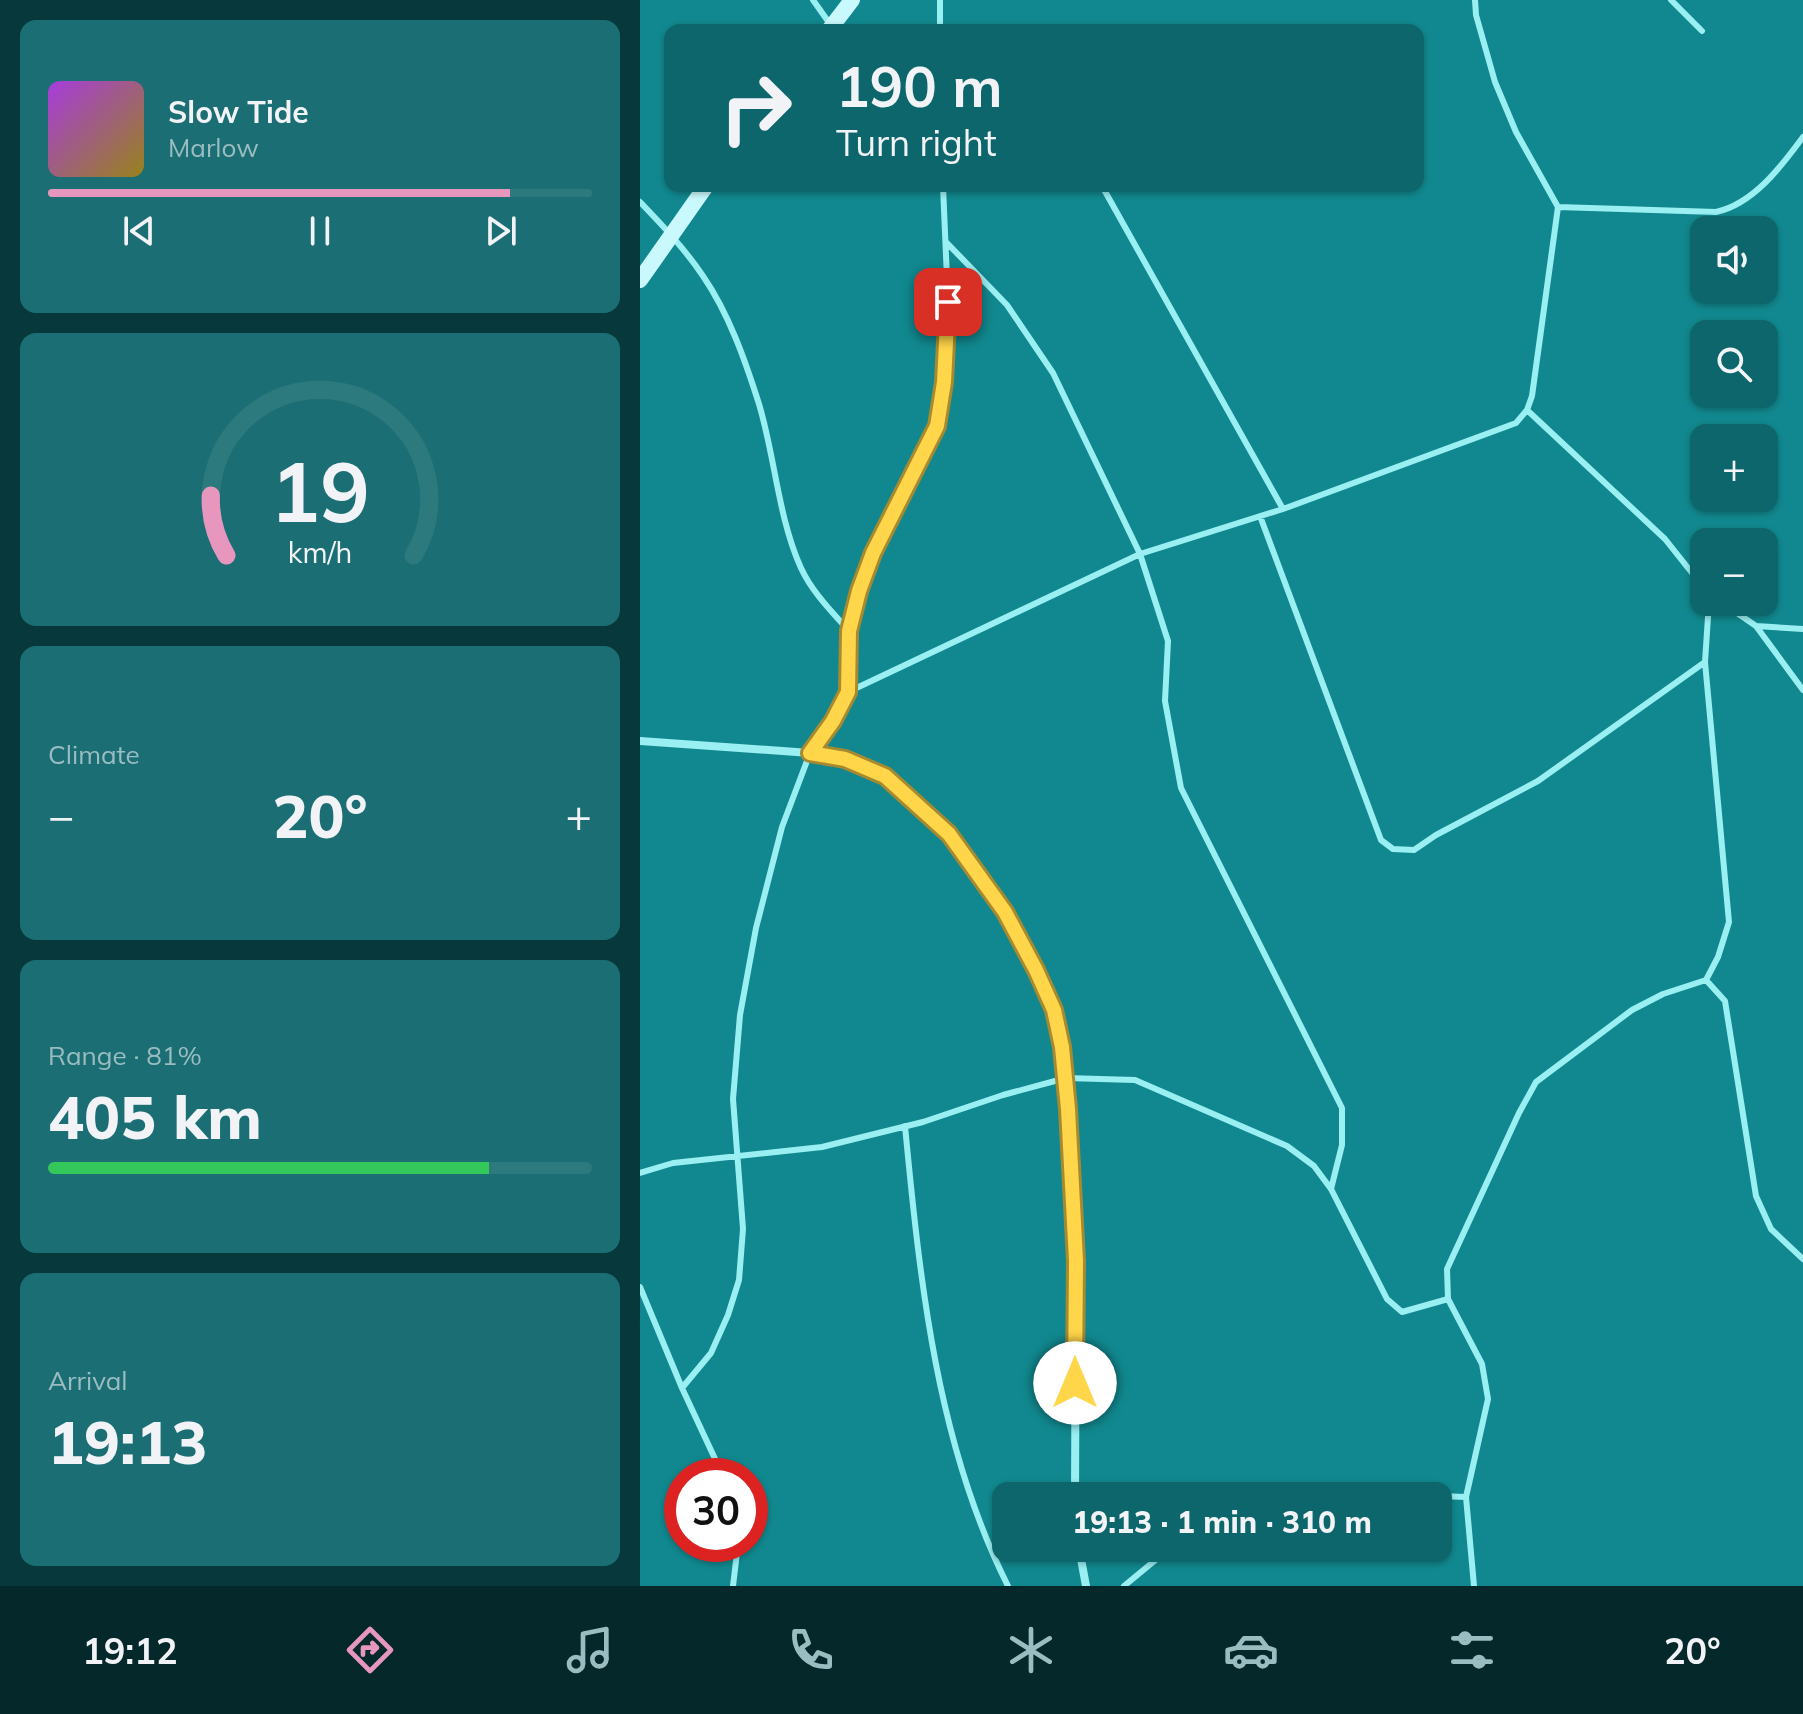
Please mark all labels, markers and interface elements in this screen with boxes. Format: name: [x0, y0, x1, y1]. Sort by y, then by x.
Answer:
text: 190 m: [836, 51, 1003, 121]
icon: right: [704, 56, 808, 160]
text: Slow Tide: [168, 93, 309, 131]
text: Turn right: [836, 120, 997, 165]
text: Marlow: [168, 131, 259, 164]
icon: previous: [117, 209, 161, 253]
icon: pause: [298, 209, 342, 253]
icon: next: [479, 209, 523, 253]
map controls: [1690, 216, 1778, 616]
button: sound: [1690, 216, 1778, 304]
pin: [914, 268, 982, 336]
icon: arrive: [926, 280, 970, 324]
button: search: [1690, 320, 1778, 408]
button: +: [1690, 424, 1778, 512]
text: 19: [270, 437, 370, 542]
button: −: [1690, 528, 1778, 616]
text: km/h: [288, 534, 352, 570]
text: Climate: [48, 738, 140, 771]
text: 20°: [272, 778, 368, 853]
text: −: [48, 788, 74, 843]
text: +: [566, 788, 592, 843]
text: Range · 81%: [48, 1039, 202, 1072]
text: 405 km: [48, 1079, 262, 1154]
position arrow: [1033, 1341, 1117, 1425]
text: Arrival: [48, 1364, 128, 1397]
text: 19:13: [48, 1404, 208, 1479]
speed limit sign: 30: [664, 1458, 768, 1562]
text: 19:13 · 1 min · 310 m: [1072, 1503, 1372, 1541]
icon: directions: [342, 1622, 398, 1678]
icon: music: [562, 1622, 618, 1678]
icon: phone: [783, 1622, 839, 1678]
icon: climate: [1003, 1622, 1059, 1678]
icon: car: [1223, 1622, 1279, 1678]
icon: filters: [1444, 1622, 1500, 1678]
text: 19:12: [82, 1628, 178, 1673]
text: 20°: [1664, 1628, 1721, 1673]

